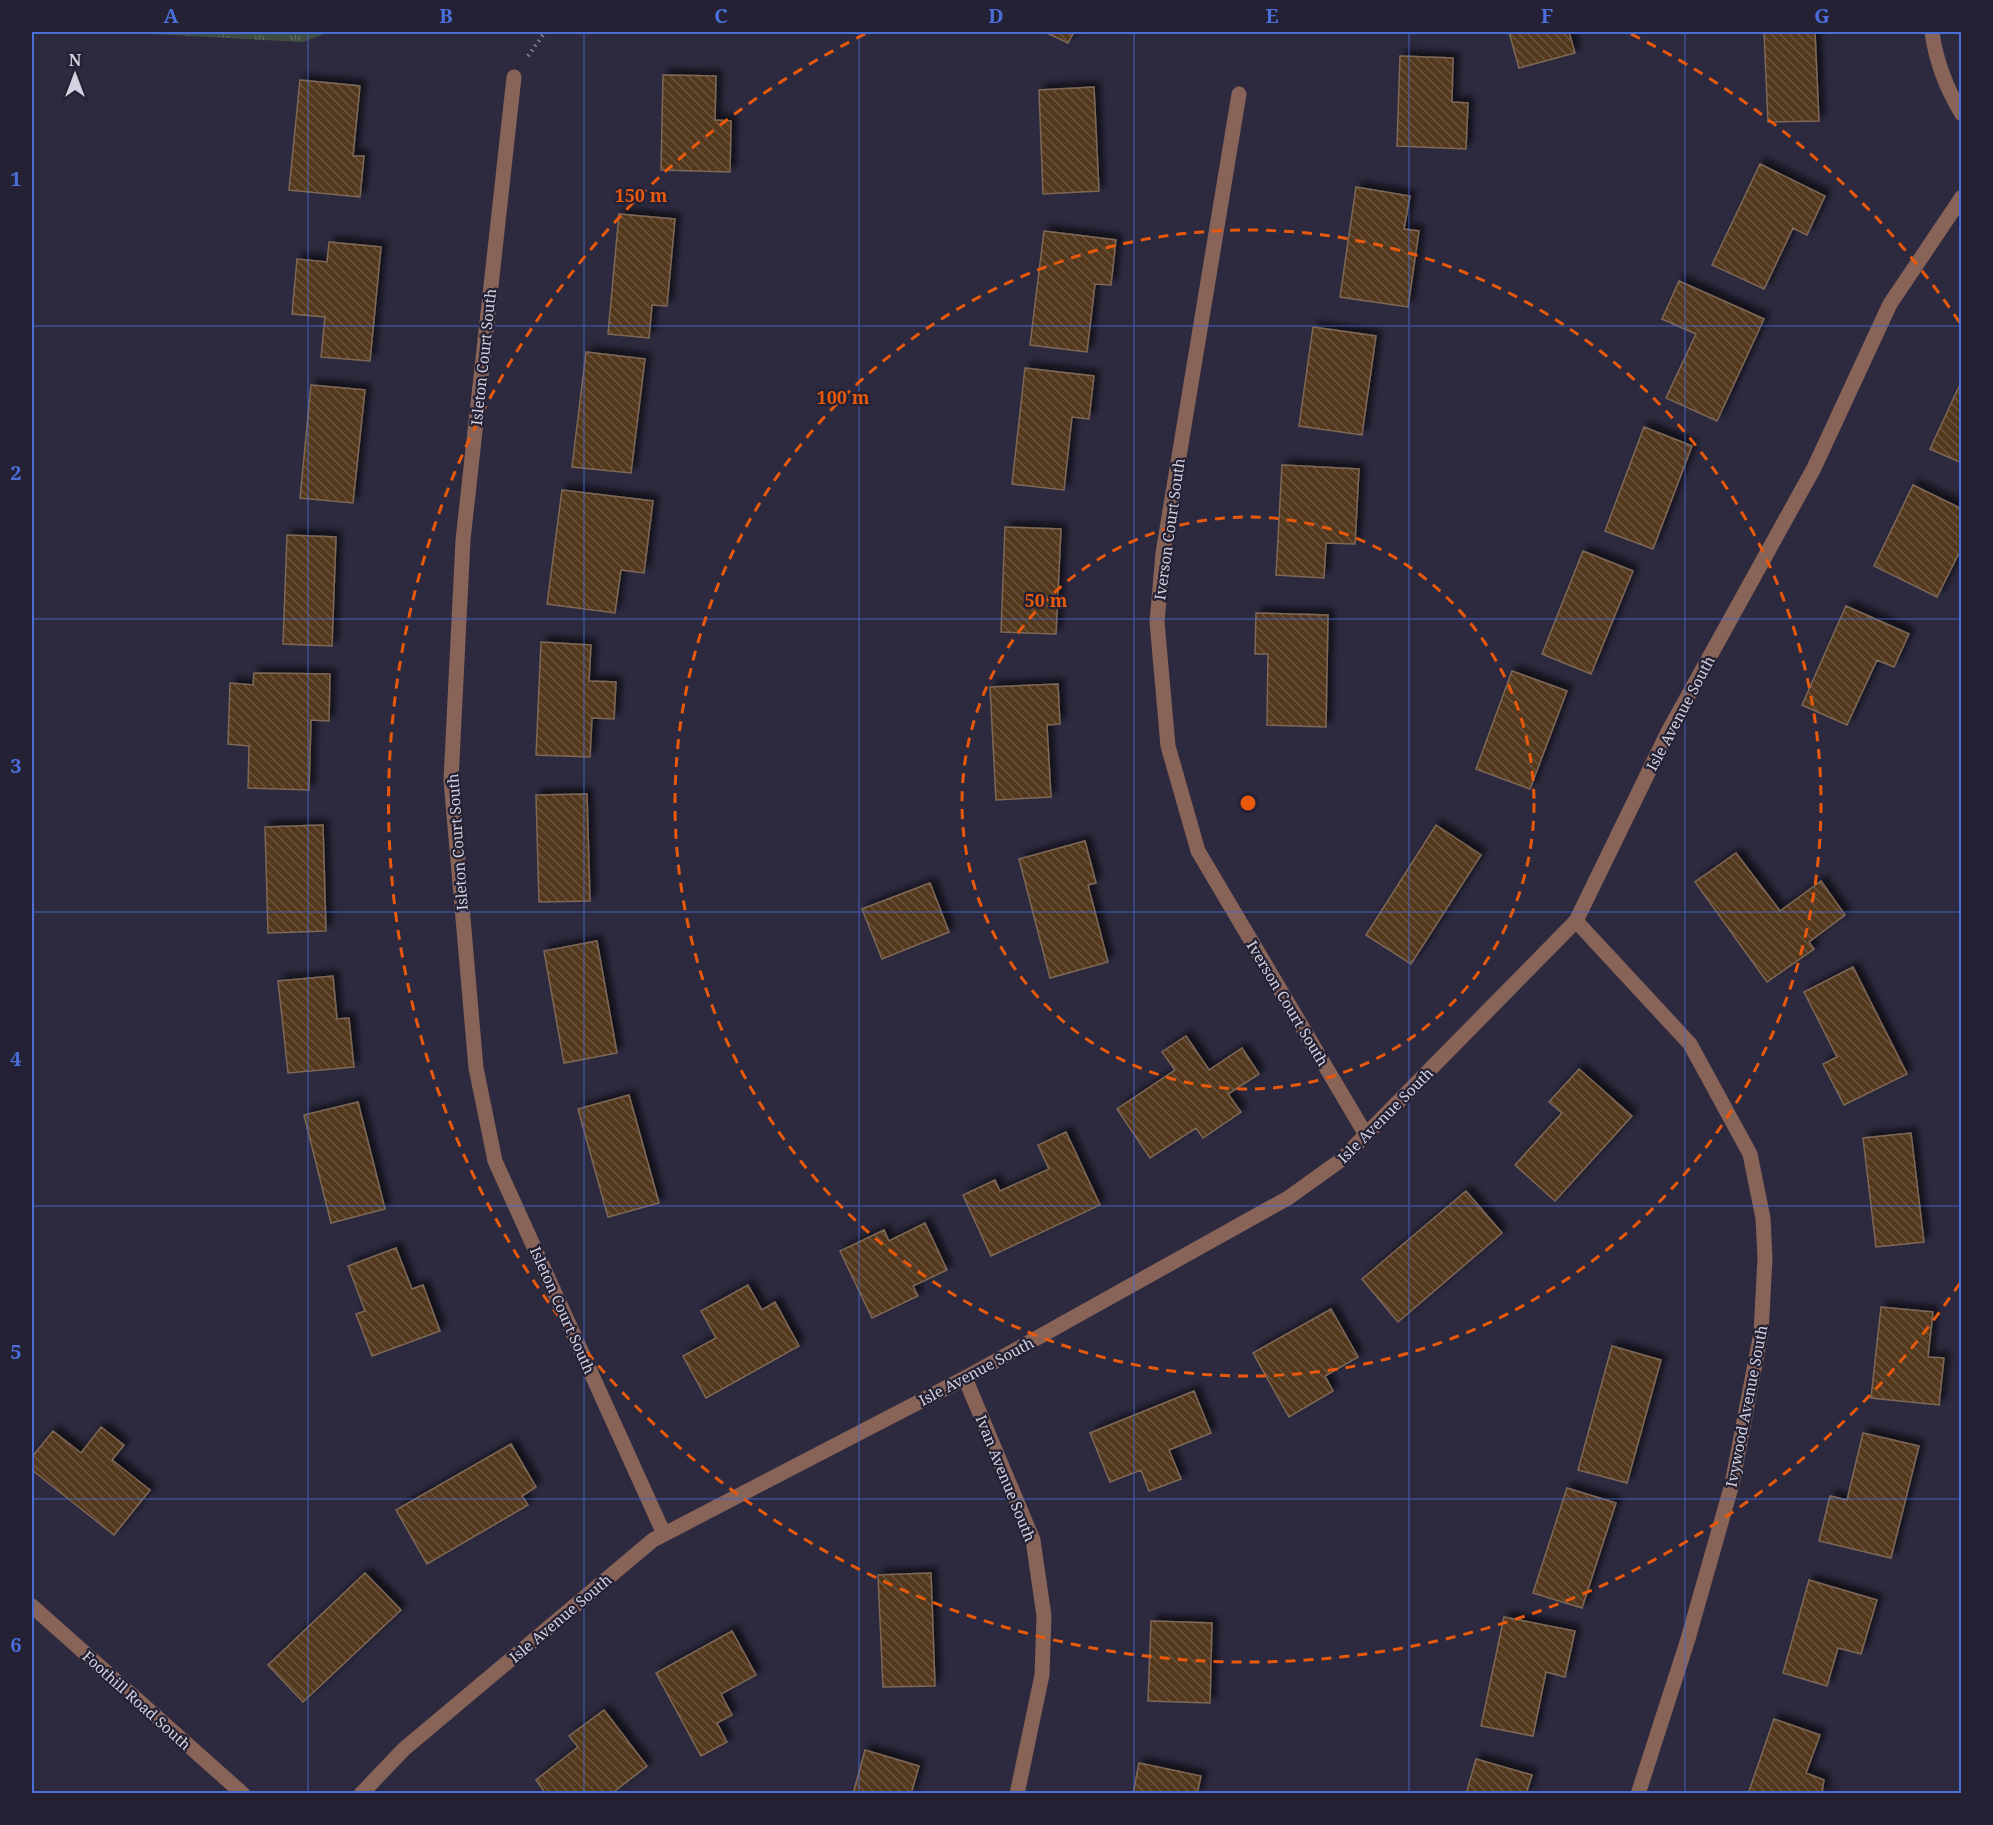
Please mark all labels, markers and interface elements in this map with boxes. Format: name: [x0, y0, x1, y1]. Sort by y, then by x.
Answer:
text: A: [163, 2, 179, 29]
text: B: [439, 2, 453, 29]
text: C: [714, 2, 728, 29]
text: D: [988, 2, 1004, 29]
text: E: [1265, 2, 1279, 29]
text: F: [1541, 2, 1553, 29]
text: G: [1814, 2, 1830, 29]
north arrow: [45, 45, 105, 105]
text: N: [69, 49, 82, 71]
text: 1: [10, 165, 22, 192]
text: 150 m: [615, 183, 668, 207]
street label: Isleton Court South: [466, 287, 500, 426]
text: 100 m: [817, 385, 870, 409]
street label: Iverson Court South: [1149, 456, 1189, 601]
text: 2: [10, 459, 22, 486]
text: 50 m: [1025, 588, 1068, 612]
street label: Isle Avenue South: [1641, 652, 1719, 774]
text: 3: [10, 752, 22, 779]
street label: Isleton Court South: [442, 772, 472, 911]
centre of rings: [1238, 793, 1258, 813]
street label: Iverson Court South: [1243, 937, 1334, 1070]
text: 4: [10, 1045, 22, 1072]
street label: Isle Avenue South: [1333, 1063, 1437, 1167]
street label: Isleton Court South: [526, 1243, 600, 1377]
street label: Ivywood Avenue South: [1720, 1323, 1772, 1489]
street label: Isle Avenue South: [915, 1332, 1037, 1410]
text: 5: [10, 1338, 22, 1365]
street label: Ivan Avenue South: [971, 1412, 1041, 1545]
street label: Isle Avenue South: [505, 1569, 616, 1667]
text: 6: [10, 1631, 22, 1658]
street label: Foothill Road South: [78, 1646, 196, 1754]

